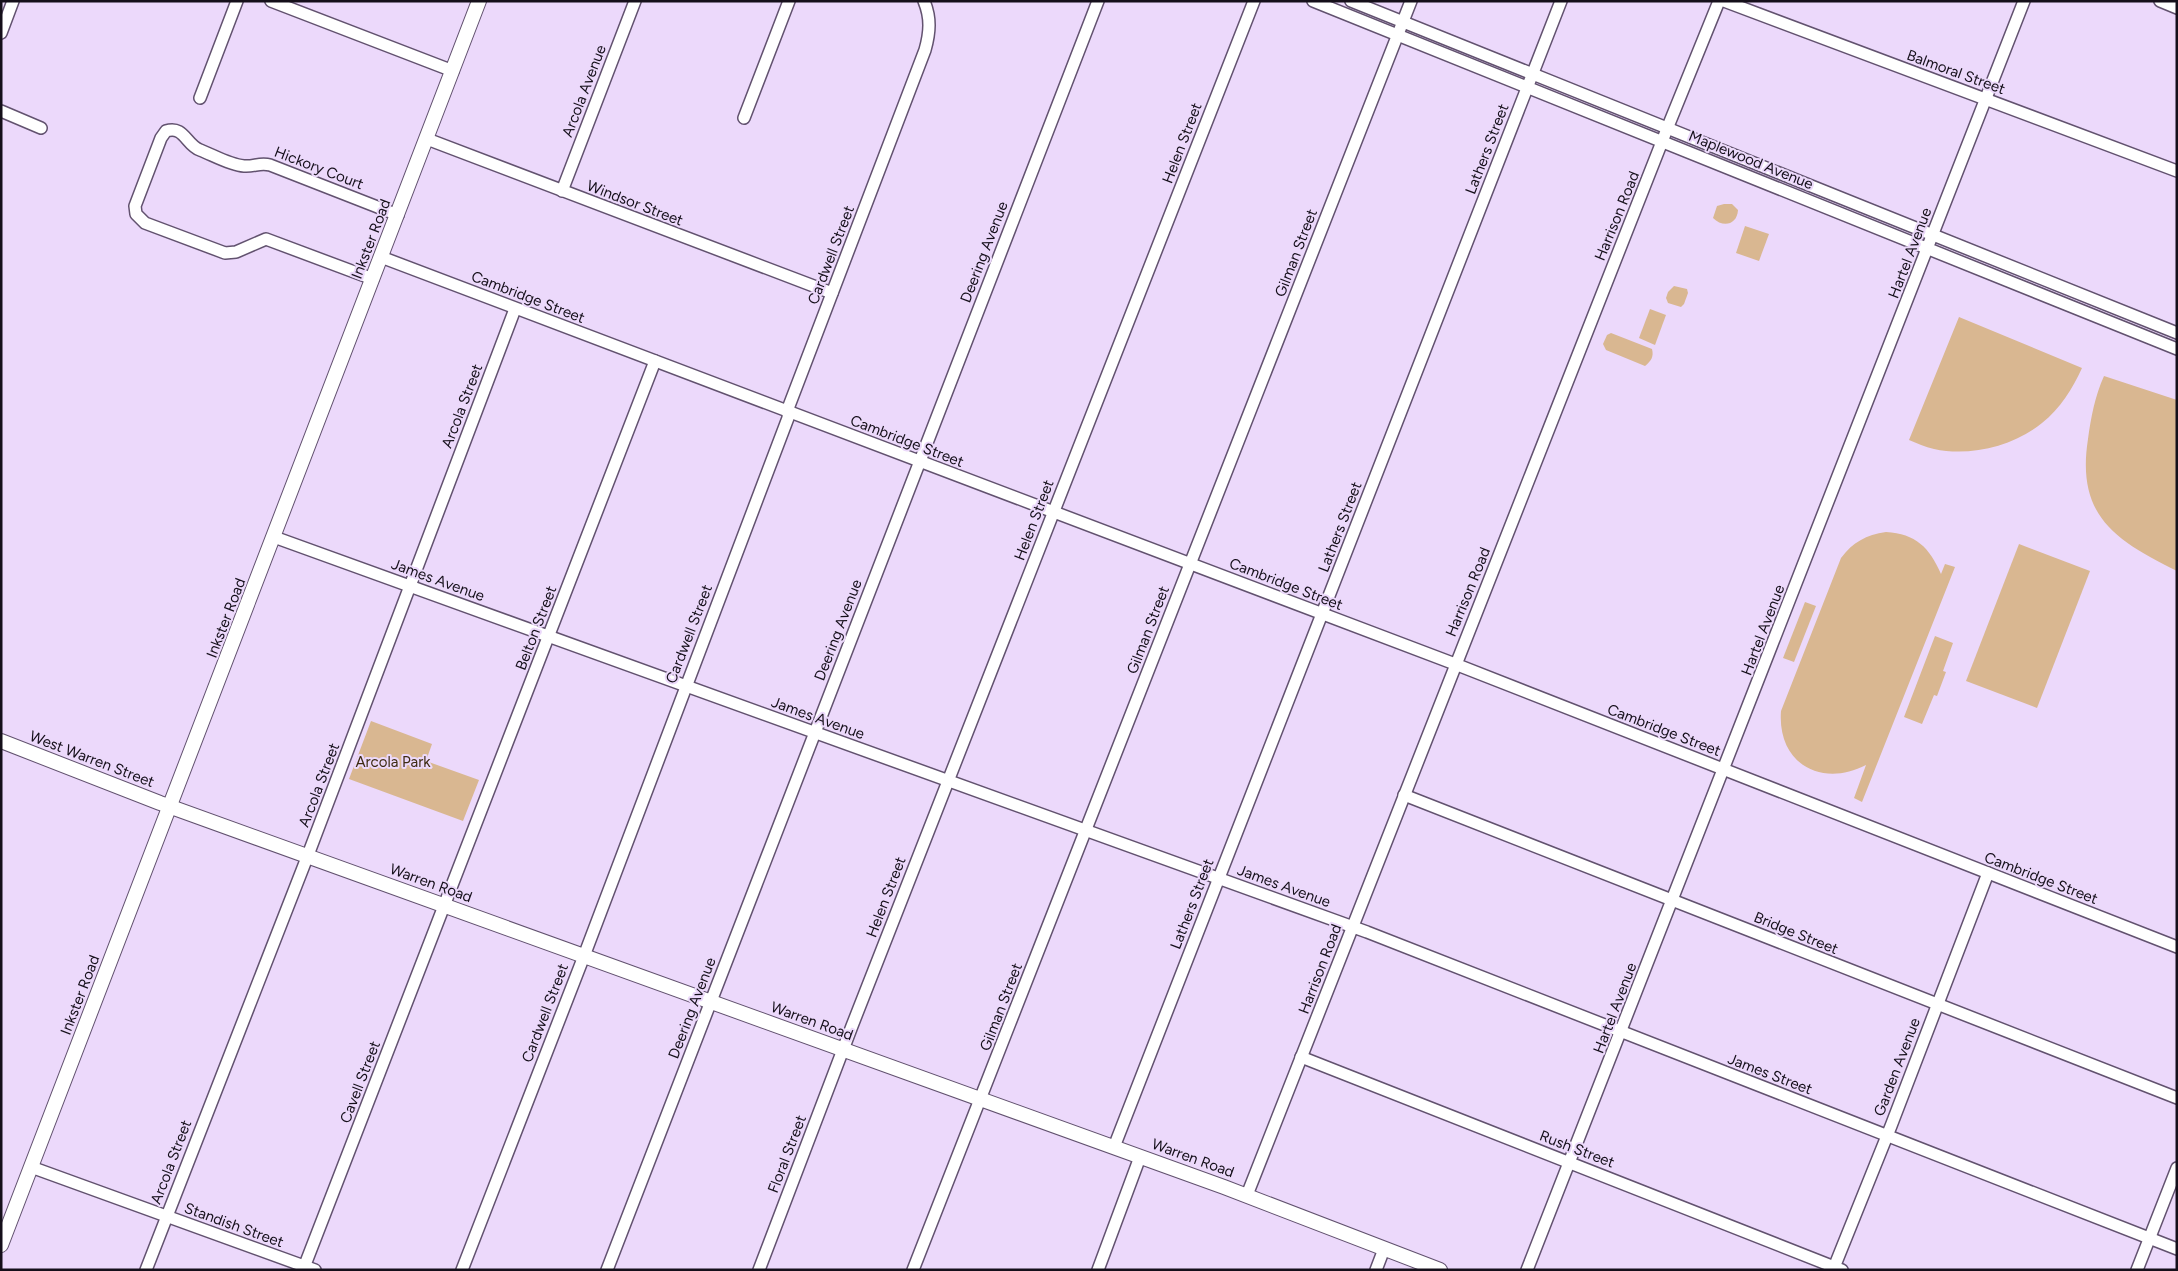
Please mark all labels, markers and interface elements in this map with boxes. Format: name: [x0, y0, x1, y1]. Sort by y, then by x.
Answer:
street label: Arcola Avenue: [558, 42, 610, 140]
street label: Balmoral Street: [1904, 46, 2008, 98]
street label: Helen Street: [1158, 100, 1206, 186]
street label: Lathers Street: [1461, 101, 1513, 197]
street label: Maplewood Avenue: [1686, 127, 1816, 193]
street label: Hickory Court: [272, 143, 366, 193]
street label: Harrison Road: [1591, 169, 1643, 263]
street label: Windsor Street: [584, 176, 686, 230]
street label: Inkster Road: [348, 197, 394, 281]
street label: Deering Avenue: [956, 199, 1012, 305]
street label: Cardwell Street: [804, 203, 858, 307]
street label: Hartel Avenue: [1884, 205, 1936, 301]
street label: Gilman Street: [1271, 206, 1321, 299]
street label: Cambridge Street: [469, 267, 588, 327]
street label: Arcola Street: [438, 361, 486, 451]
street label: Cambridge Street: [848, 411, 967, 471]
street label: Helen Street: [1010, 477, 1058, 563]
street label: Lathers Street: [1314, 479, 1366, 575]
street label: Harrison Road: [1442, 545, 1494, 639]
street label: Cambridge Street: [1227, 554, 1346, 614]
street label: James Avenue: [389, 555, 487, 605]
street label: Inkster Road: [203, 576, 249, 660]
street label: Deering Avenue: [810, 577, 866, 683]
street label: Cardwell Street: [662, 582, 716, 686]
street label: Hartel Avenue: [1737, 582, 1789, 678]
street label: Belton Street: [512, 583, 560, 673]
street label: Gilman Street: [1123, 583, 1173, 676]
street label: James Avenue: [769, 693, 867, 743]
street label: Cambridge Street: [1605, 700, 1724, 760]
street label: West Warren Street: [27, 727, 157, 791]
street label: Arcola Street: [295, 740, 343, 830]
park label: Arcola Park: [355, 753, 431, 771]
street label: Cambridge Street: [1982, 848, 2101, 908]
street label: Helen Street: [862, 854, 910, 940]
street label: Lathers Street: [1166, 856, 1218, 952]
street label: Warren Road: [387, 860, 475, 906]
street label: James Avenue: [1235, 861, 1333, 911]
street label: Bridge Street: [1751, 908, 1841, 958]
street label: Harrison Road: [1295, 922, 1345, 1016]
street label: Inkster Road: [57, 953, 103, 1037]
street label: Deering Avenue: [664, 955, 720, 1061]
street label: Gilman Street: [976, 960, 1026, 1053]
street label: Hartel Avenue: [1589, 960, 1641, 1056]
street label: Cardwell Street: [518, 961, 572, 1065]
street label: Warren Road: [768, 998, 856, 1044]
street label: Garden Avenue: [1870, 1015, 1924, 1119]
street label: Cavell Street: [336, 1038, 384, 1126]
street label: James Street: [1725, 1050, 1815, 1098]
street label: Floral Street: [764, 1112, 810, 1195]
street label: Arcola Street: [147, 1117, 195, 1207]
street label: Rush Street: [1537, 1126, 1617, 1172]
street label: Warren Road: [1149, 1135, 1237, 1181]
street label: Standish Street: [182, 1199, 286, 1251]

